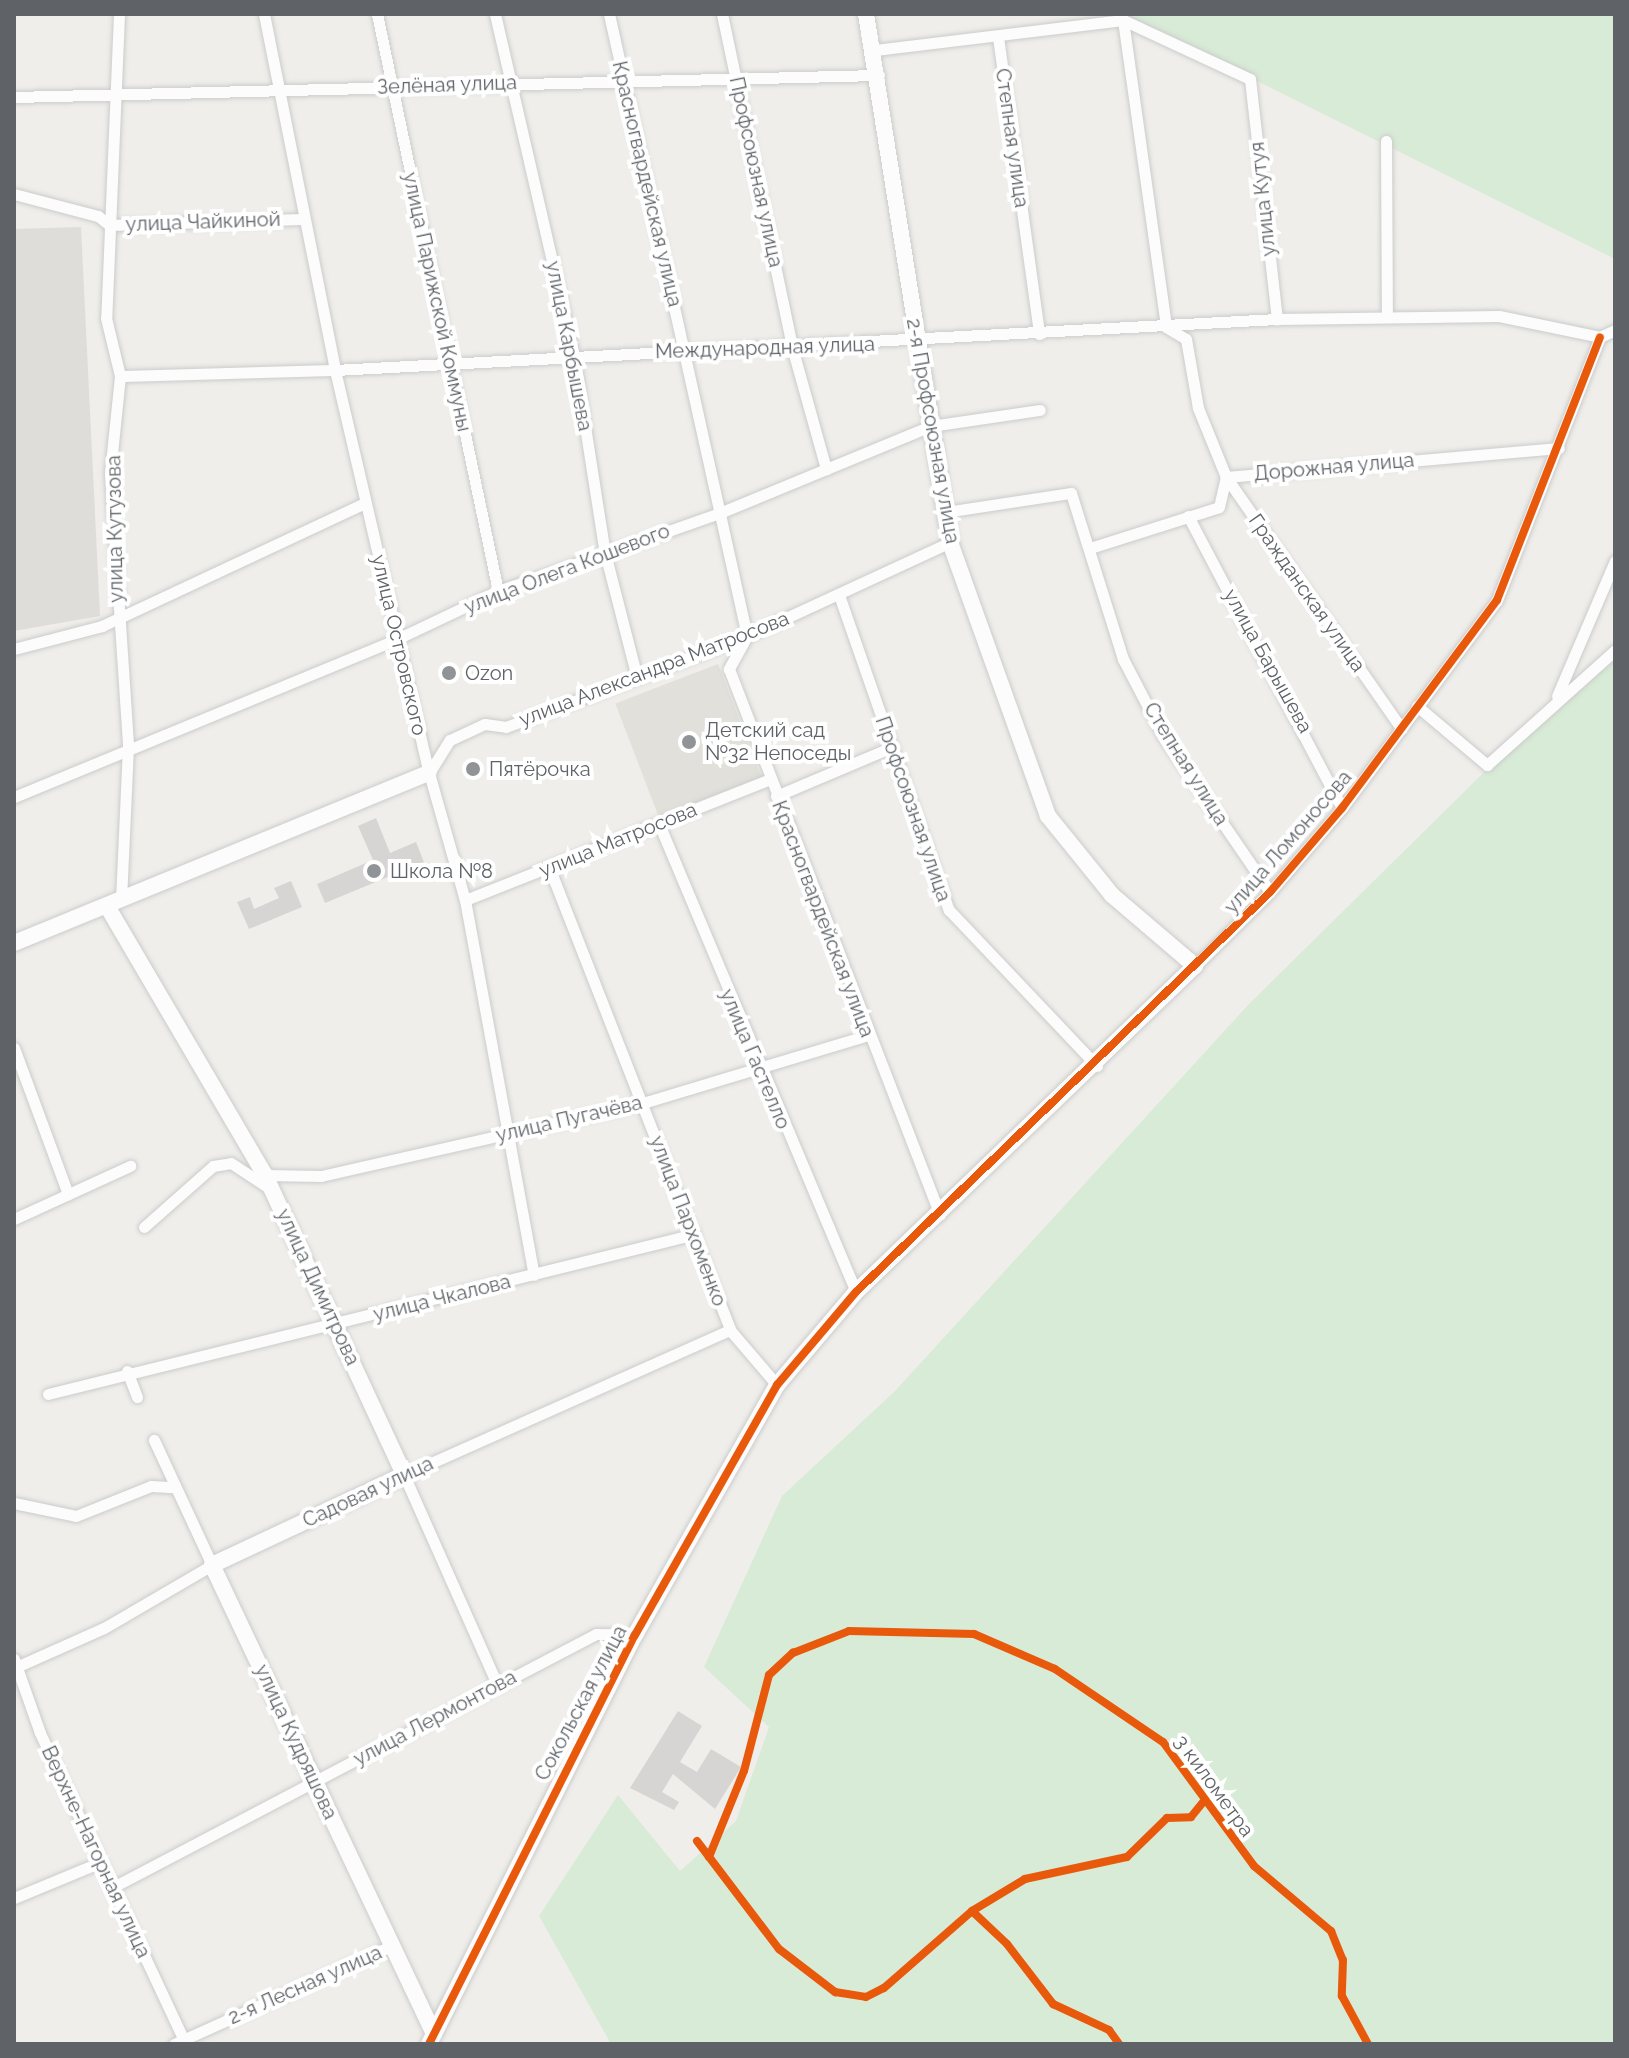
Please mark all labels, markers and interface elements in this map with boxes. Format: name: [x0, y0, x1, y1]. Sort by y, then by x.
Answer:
street label: Красногвардейская улица: [607, 59, 687, 309]
street label: Степная улица: [990, 67, 1034, 209]
street label: Зелёная улица: [376, 71, 518, 99]
street label: Профсоюзная улица: [724, 74, 788, 270]
street label: улица Кутуя: [1245, 140, 1281, 258]
street label: улица Парижской Коммуны: [398, 170, 476, 434]
street label: улица Чайкиной: [125, 207, 281, 237]
street label: улица Карбышева: [541, 259, 597, 433]
street label: 2-я Профсоюзная улица: [901, 316, 965, 546]
street label: Международная улица: [654, 332, 876, 364]
street label: Дорожная улица: [1253, 448, 1415, 486]
street label: улица Кутузова: [102, 455, 128, 603]
street label: Гражданская улица: [1243, 509, 1371, 677]
street label: улица Олега Кошевого: [461, 519, 673, 619]
street label: улица Островского: [367, 552, 431, 738]
street label: улица Барышева: [1219, 585, 1317, 737]
street label: улица Александра Матросова: [515, 606, 793, 732]
place label: Ozon: [465, 661, 513, 685]
marker: Ozon: [440, 664, 458, 682]
street label: Степная улица: [1138, 698, 1234, 830]
street label: Профсоюзная улица: [870, 713, 956, 905]
place label: Детский сад №32 Непоседы: [705, 718, 851, 765]
marker: Детский сад №32 Непоседы: [680, 733, 698, 751]
place label: Пятёрочка: [489, 757, 591, 781]
marker: Пятёрочка: [464, 760, 482, 778]
street label: улица Ломоносова: [1219, 765, 1357, 919]
street label: улица Матросова: [536, 797, 700, 883]
street label: Красногвардейская улица: [767, 797, 879, 1041]
place label: Школа №8: [390, 859, 493, 883]
marker: Школа №8: [365, 862, 383, 880]
street label: улица Гастелло: [715, 985, 795, 1133]
street label: улица Пугачёва: [493, 1090, 645, 1148]
street label: улица Пархоменко: [644, 1133, 732, 1309]
street label: улица Димитрова: [271, 1205, 365, 1369]
street label: улица Чкалова: [371, 1269, 513, 1327]
street label: Садовая улица: [299, 1451, 437, 1533]
street label: Сокольская улица: [530, 1621, 632, 1785]
street label: улица Кудряшова: [250, 1661, 342, 1823]
street label: улица Лермонтова: [349, 1665, 521, 1771]
street label: 3 километра: [1169, 1730, 1259, 1842]
street label: Верхне-Нагорная улица: [36, 1742, 156, 1962]
street label: 2-я Лесная улица: [224, 1940, 386, 2030]

